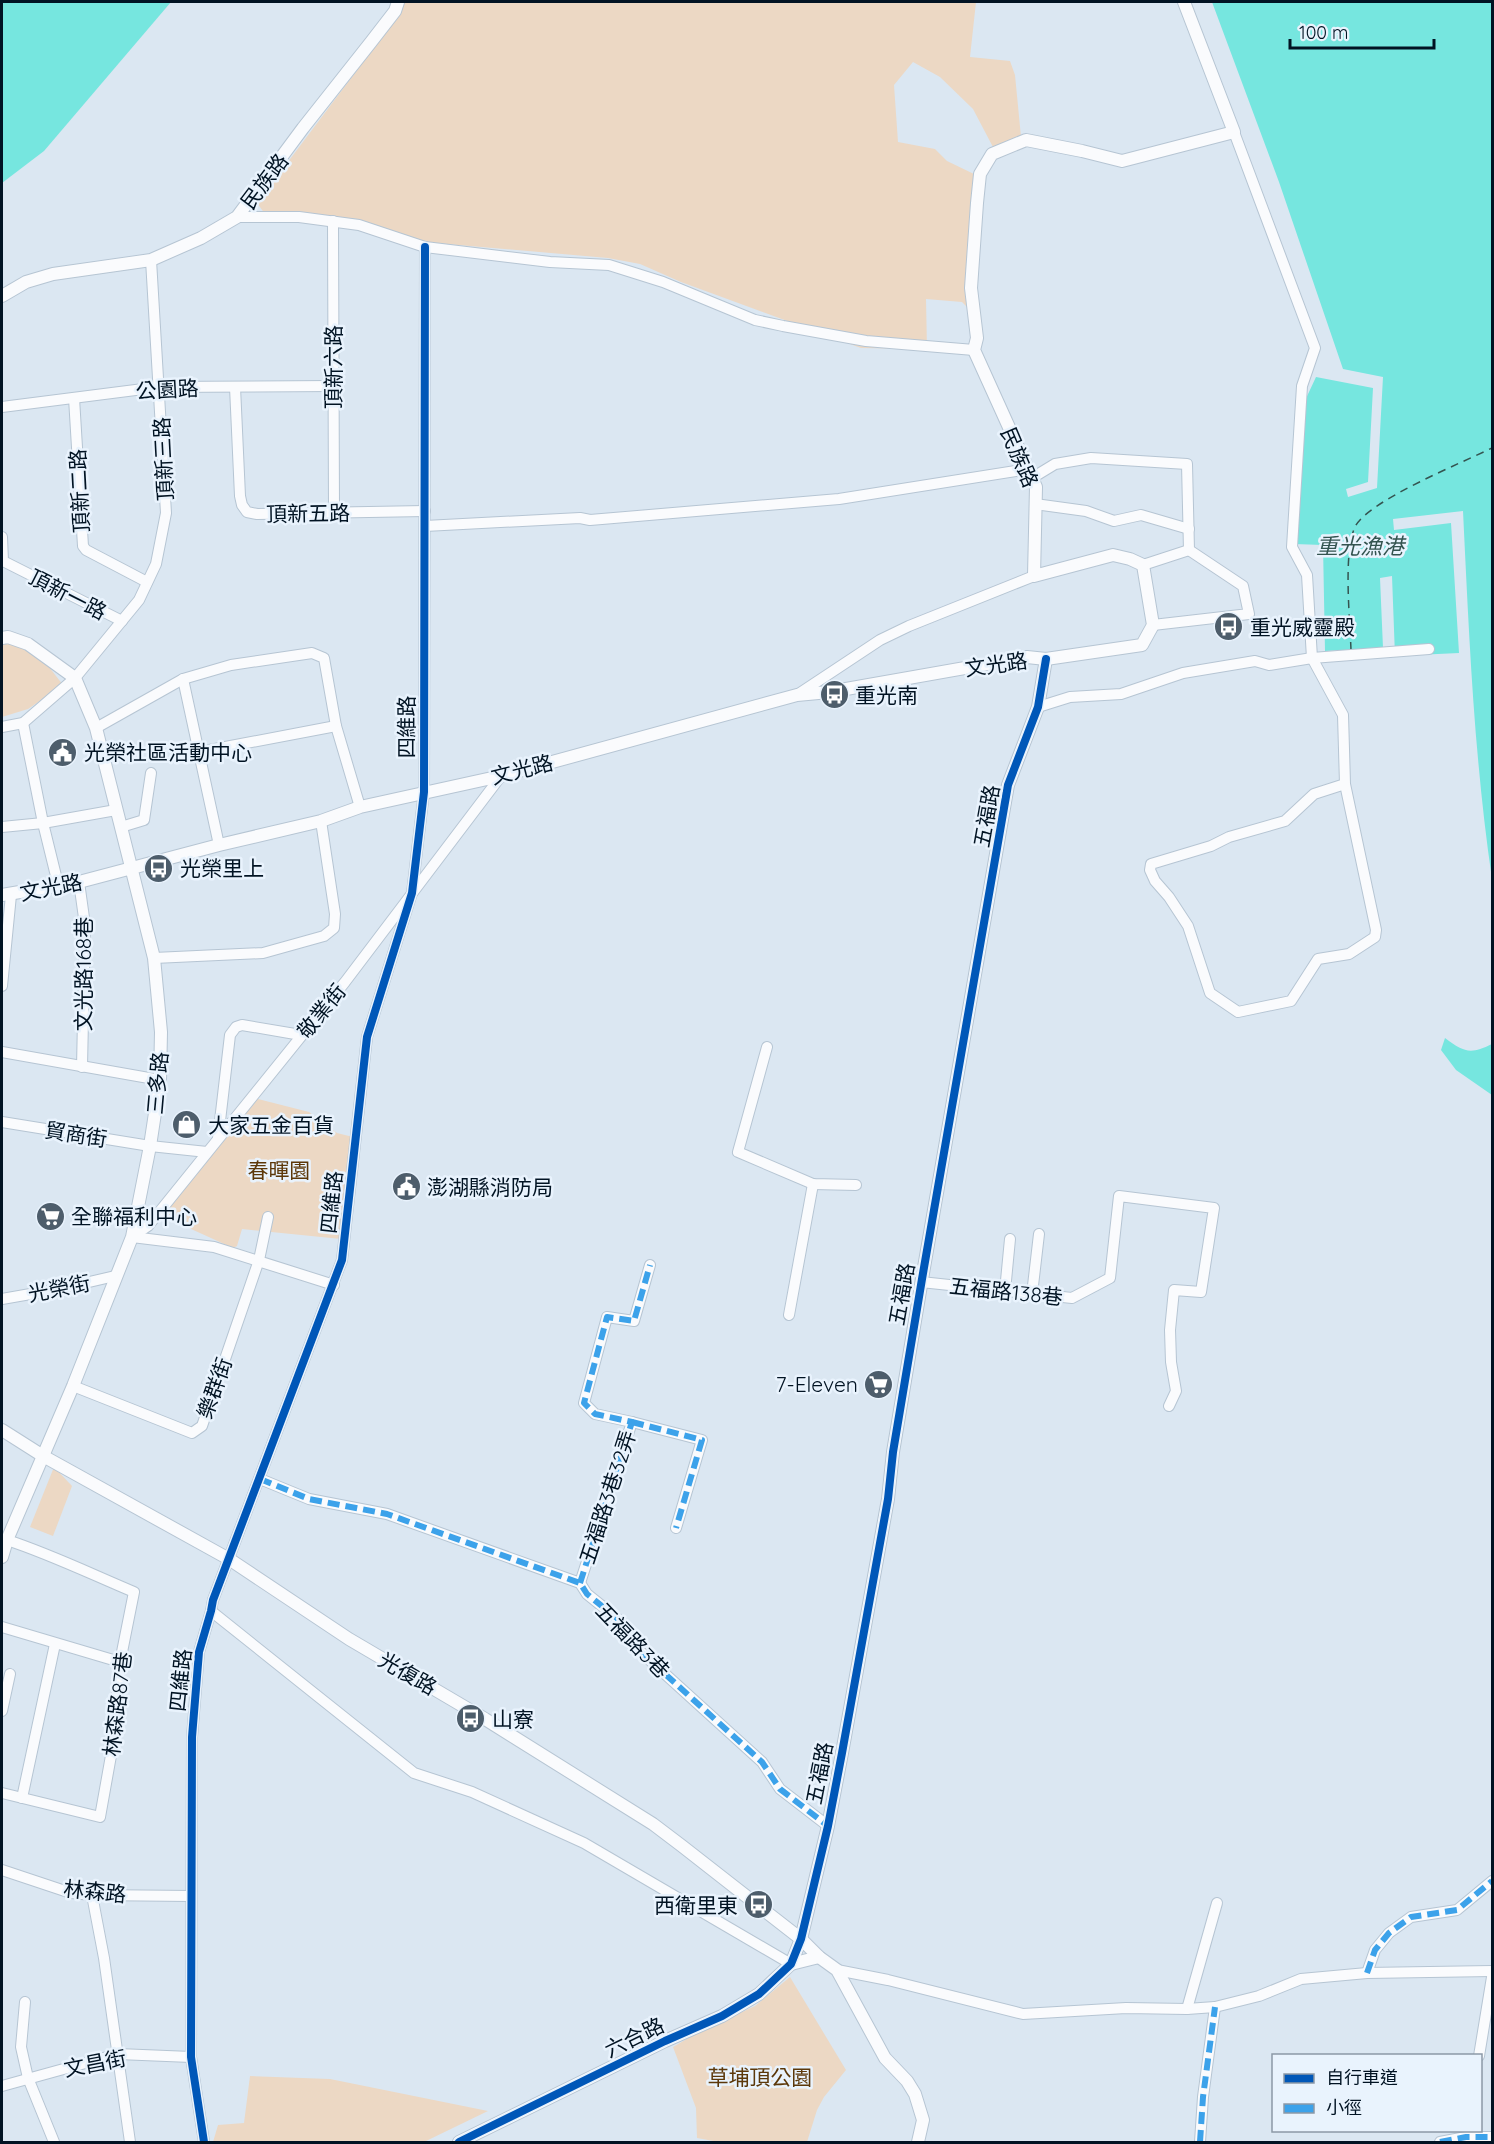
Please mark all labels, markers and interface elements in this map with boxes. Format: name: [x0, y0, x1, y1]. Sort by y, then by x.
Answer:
scale bar: [1290, 12, 1434, 50]
text: 100 m: [1299, 21, 1348, 44]
street label: 民族路: [235, 148, 293, 214]
street label: 頂新六路: [320, 325, 346, 409]
street label: 公園路: [135, 374, 199, 404]
street label: 頂新三路: [148, 416, 178, 502]
street label: 民族路: [996, 423, 1044, 491]
street label: 頂新二路: [64, 448, 94, 534]
street label: 頂新五路: [266, 499, 350, 527]
water label: 重光漁港: [1316, 532, 1407, 560]
street label: 頂新一路: [25, 563, 111, 625]
bus stop icon: 重光威靈殿: [1213, 611, 1245, 643]
place label: 重光威靈殿: [1250, 614, 1355, 640]
street label: 文光路: [963, 647, 1029, 681]
bus stop icon: 重光南: [818, 679, 850, 711]
place label: 重光南: [855, 682, 918, 708]
street label: 四維路: [393, 696, 419, 759]
public building icon: 光榮社區活動中心: [47, 736, 79, 768]
place label: 光榮社區活動中心: [84, 739, 252, 765]
street label: 文光路: [488, 749, 556, 789]
street label: 五福路: [968, 783, 1004, 849]
bus stop icon: 光榮里上: [143, 852, 175, 884]
place label: 光榮里上: [180, 855, 264, 881]
street label: 文光路: [18, 868, 84, 906]
street label: 文光路168巷: [70, 917, 96, 1031]
street label: 敬業街: [291, 978, 351, 1044]
street label: 三多路: [141, 1050, 173, 1116]
shop icon: 大家五金百貨: [171, 1109, 203, 1141]
place label: 大家五金百貨: [208, 1112, 334, 1138]
street label: 貿商街: [43, 1116, 109, 1152]
park label: 春暉園: [248, 1157, 311, 1183]
street label: 四維路: [315, 1169, 347, 1235]
public building icon: 澎湖縣消防局: [390, 1171, 422, 1203]
place label: 澎湖縣消防局: [427, 1174, 553, 1200]
supermarket icon: 全聯福利中心: [34, 1200, 66, 1232]
place label: 全聯福利中心: [71, 1203, 197, 1229]
street label: 五福路: [883, 1261, 919, 1327]
street label: 光榮街: [26, 1269, 92, 1307]
street label: 五福路138巷: [948, 1272, 1064, 1310]
street label: 樂群街: [191, 1354, 237, 1422]
supermarket icon: 7-Eleven: [863, 1368, 895, 1400]
place label: 7-Eleven: [776, 1371, 858, 1397]
street label: 五福路3巷32弄: [573, 1427, 641, 1567]
street label: 五福路3巷: [591, 1597, 675, 1683]
street label: 光復路: [374, 1646, 442, 1700]
street label: 四維路: [164, 1647, 196, 1713]
street label: 林森路87巷: [98, 1650, 136, 1758]
bus stop icon: 山寮: [455, 1703, 487, 1735]
place label: 山寮: [492, 1706, 534, 1732]
street label: 五福路: [800, 1740, 838, 1806]
street label: 林森路: [62, 1875, 128, 1907]
bus stop icon: 西衛里東: [743, 1889, 775, 1921]
place label: 西衛里東: [654, 1892, 738, 1918]
street label: 六合路: [600, 2012, 668, 2062]
street label: 文昌街: [62, 2044, 128, 2082]
legend: [1272, 2054, 1482, 2132]
park label: 草埔頂公園: [708, 2064, 813, 2090]
text: 自行車道: [1326, 2066, 1398, 2089]
text: 小徑: [1326, 2096, 1362, 2119]

